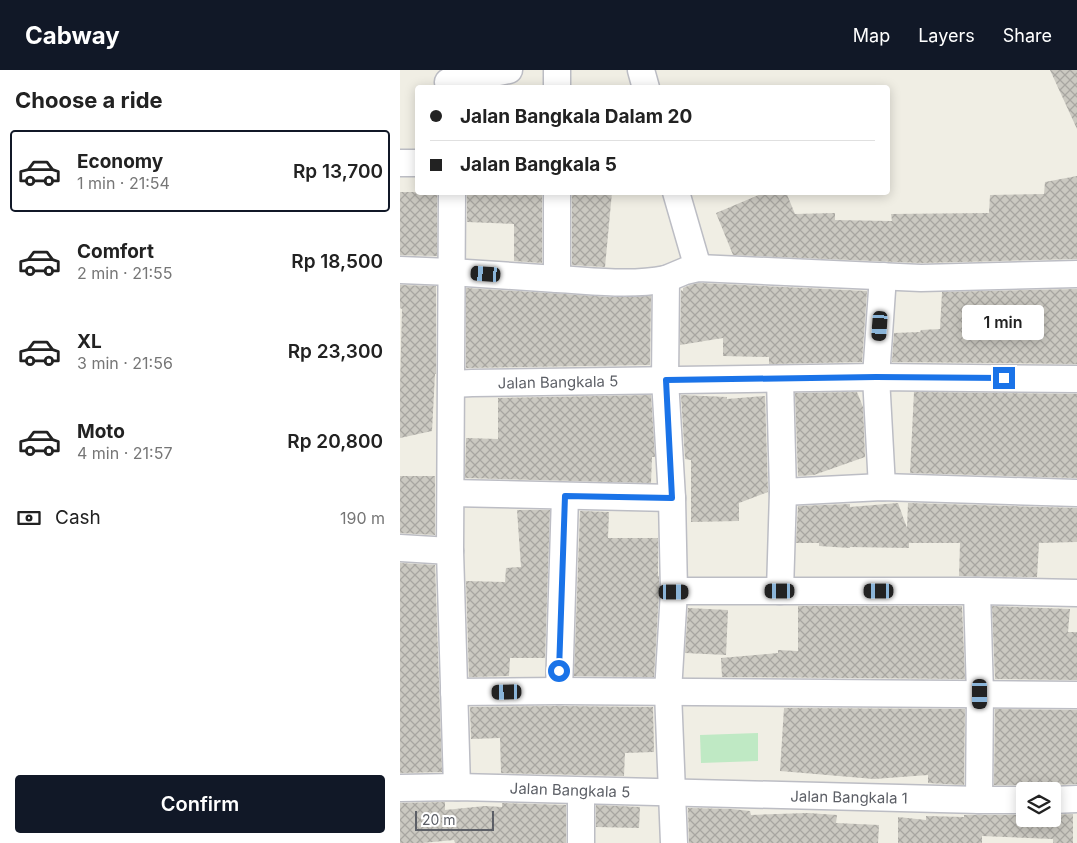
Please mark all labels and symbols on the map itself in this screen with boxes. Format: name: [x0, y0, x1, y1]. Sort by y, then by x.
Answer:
car: [470, 265, 501, 283]
callout: 1 min: [963, 306, 1045, 340]
car: [871, 311, 888, 341]
route end: [993, 367, 1015, 389]
street label: Jalan Bangkala 5: [498, 371, 618, 393]
car: [765, 584, 795, 599]
car: [864, 584, 894, 599]
car: [659, 585, 689, 600]
route start: [548, 660, 570, 682]
car: [972, 679, 987, 709]
car: [491, 684, 522, 700]
street label: Jalan Bangkala 5: [509, 778, 631, 802]
street label: Jalan Bangkala 1: [790, 786, 908, 808]
scale bar: [415, 808, 494, 831]

